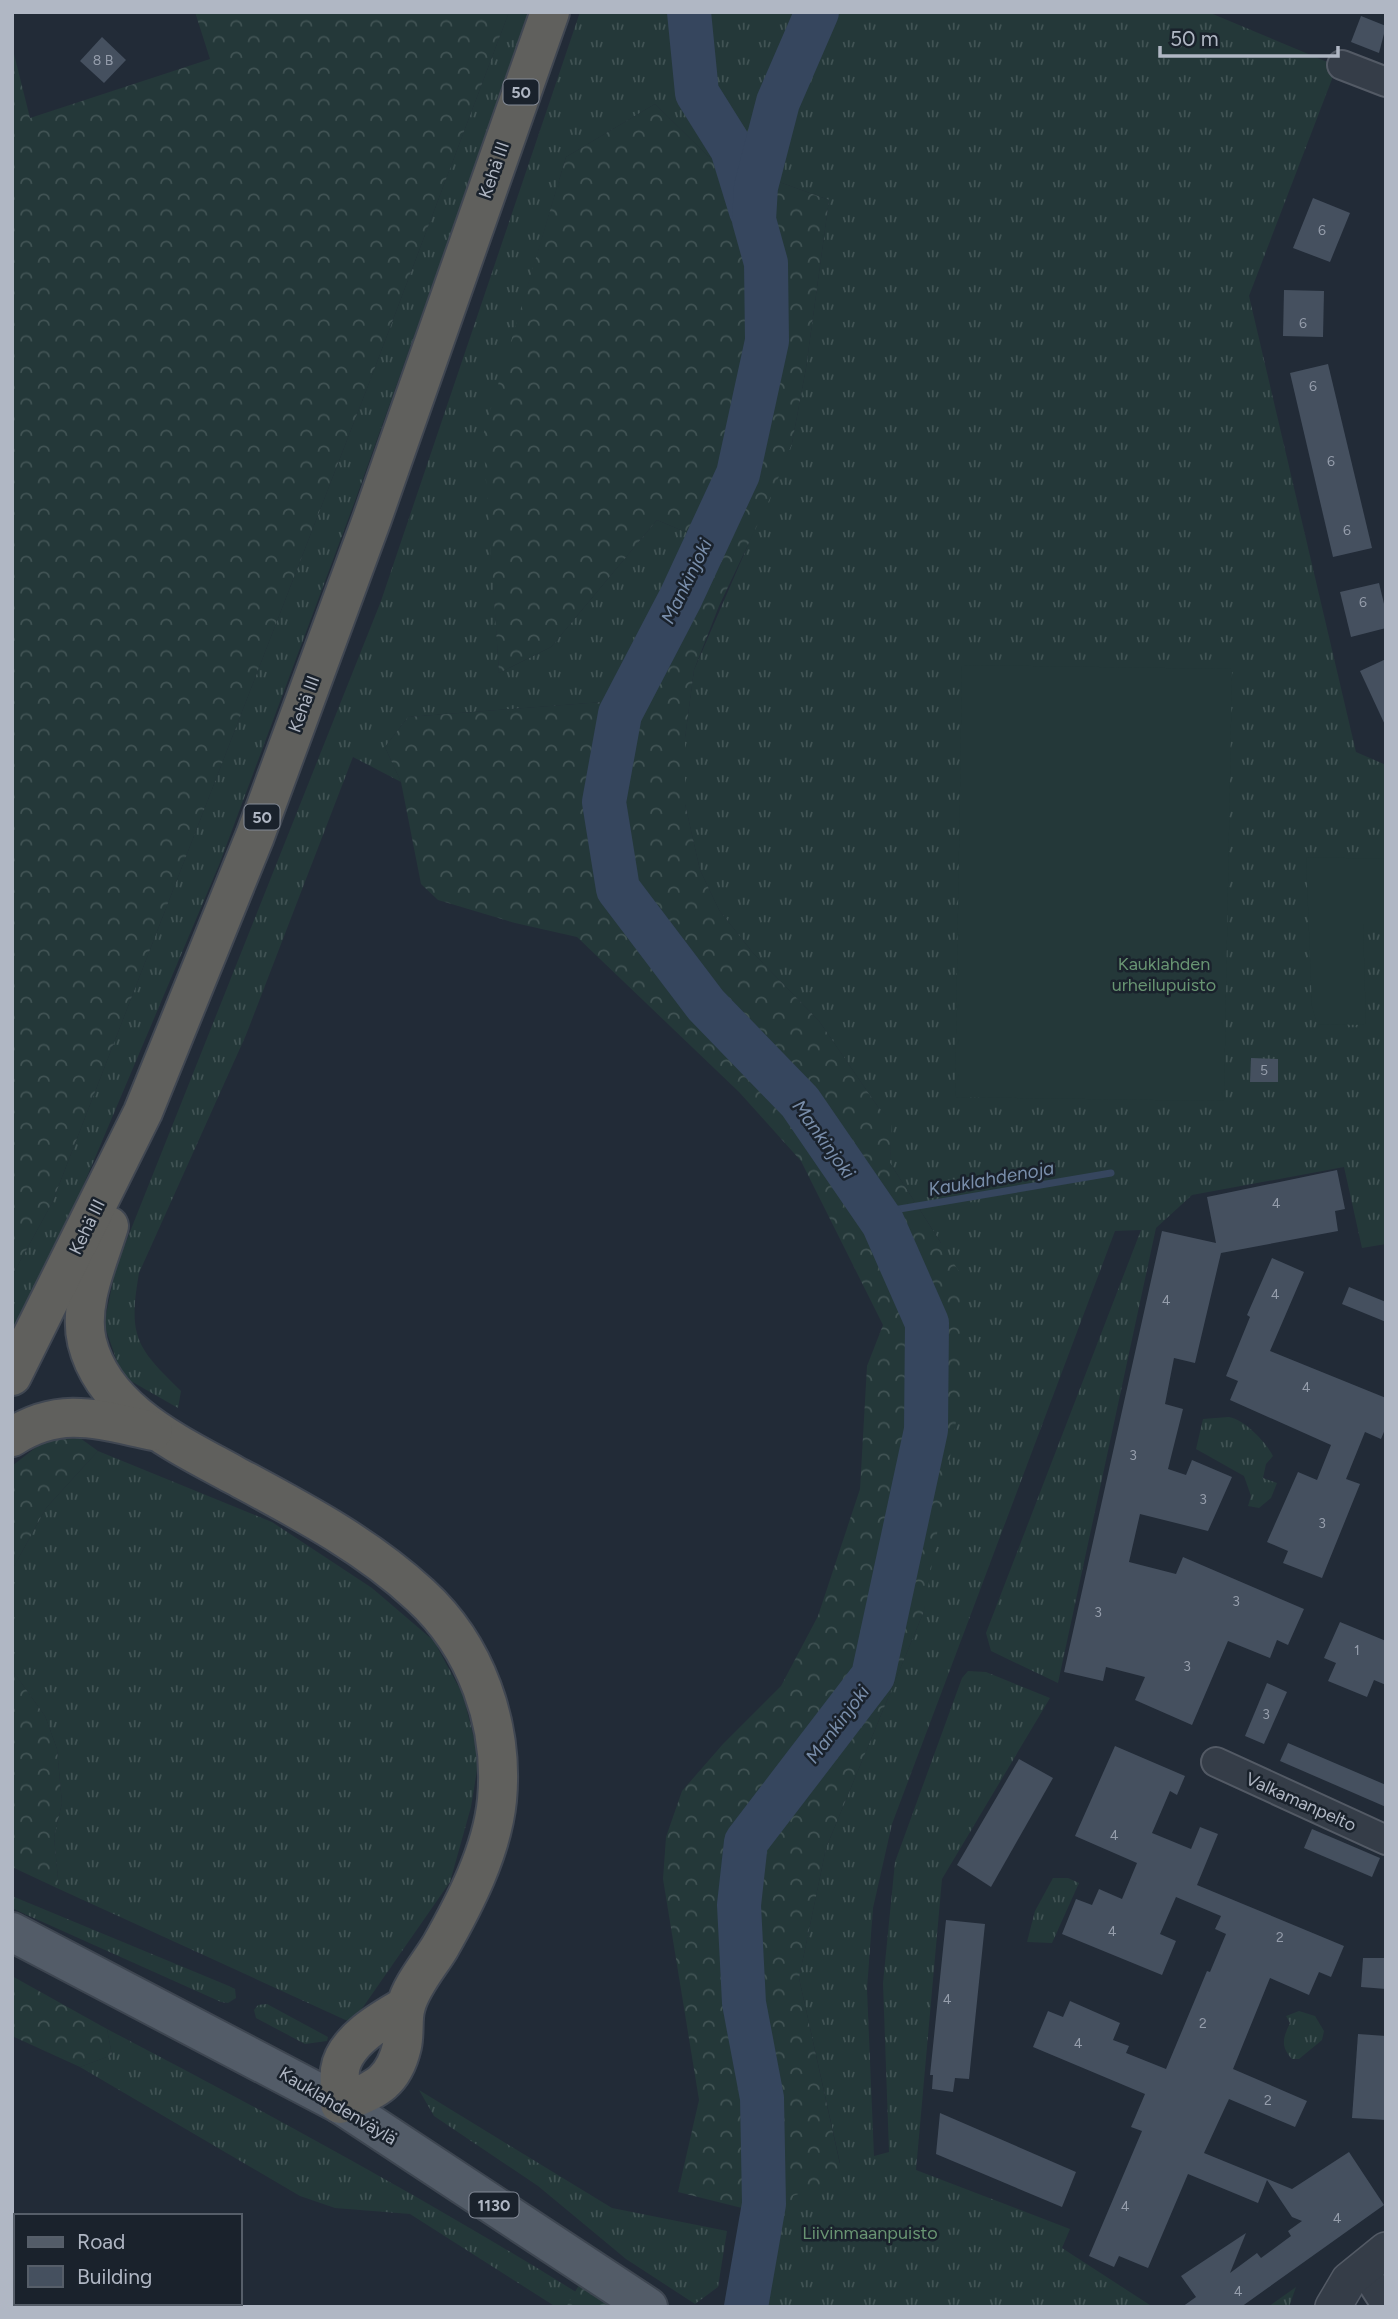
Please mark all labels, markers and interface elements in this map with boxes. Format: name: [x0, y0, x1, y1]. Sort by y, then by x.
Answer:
scale bar: [1160, 14, 1338, 58]
text: 50 m: [1170, 26, 1219, 51]
house number: 8 B: [93, 52, 113, 69]
road number: 50: [504, 80, 538, 104]
street label: Kehä III: [474, 139, 514, 201]
house number: 6: [1318, 222, 1326, 239]
house number: 6: [1299, 315, 1307, 332]
house number: 6: [1309, 378, 1317, 395]
house number: 6: [1327, 453, 1335, 470]
house number: 6: [1343, 522, 1351, 539]
water label: Mankinjoki: [656, 534, 717, 627]
house number: 6: [1359, 594, 1367, 611]
street label: Kehä III: [284, 673, 324, 735]
road number: 50: [244, 804, 280, 830]
park label: Kauklahden urheilupuisto: [1112, 953, 1216, 996]
house number: 5: [1260, 1062, 1268, 1079]
water label: Mankinjoki: [787, 1095, 860, 1184]
water label: Kauklahdenoja: [926, 1156, 1056, 1201]
house number: 4: [1272, 1195, 1281, 1212]
street label: Kehä III: [64, 1196, 110, 1258]
house number: 4: [1271, 1286, 1280, 1303]
house number: 4: [1162, 1292, 1171, 1309]
house number: 4: [1302, 1379, 1311, 1396]
house number: 3: [1129, 1447, 1137, 1464]
house number: 3: [1199, 1491, 1207, 1508]
house number: 3: [1318, 1515, 1326, 1532]
house number: 3: [1232, 1593, 1240, 1610]
house number: 3: [1094, 1604, 1102, 1621]
house number: 1: [1354, 1642, 1360, 1659]
house number: 3: [1183, 1658, 1191, 1675]
water label: Mankinjoki: [801, 1680, 874, 1768]
house number: 3: [1262, 1706, 1270, 1723]
street label: Valkamanpelto: [1242, 1768, 1360, 1836]
house number: 4: [1110, 1827, 1119, 1844]
house number: 4: [1108, 1923, 1117, 1940]
house number: 2: [1276, 1929, 1284, 1946]
house number: 4: [943, 1991, 952, 2008]
house number: 2: [1199, 2015, 1207, 2032]
house number: 4: [1074, 2035, 1083, 2052]
street label: Kauklahdenväylä: [275, 2062, 401, 2150]
house number: 2: [1264, 2092, 1272, 2109]
road number: 1130: [470, 2192, 518, 2218]
house number: 4: [1121, 2198, 1130, 2215]
house number: 4: [1333, 2210, 1342, 2227]
legend: [14, 2214, 242, 2305]
park label: Liivinmaanpuisto: [802, 2222, 938, 2244]
text: Road: [77, 2229, 125, 2254]
text: Building: [77, 2264, 152, 2289]
house number: 4: [1234, 2283, 1243, 2300]

